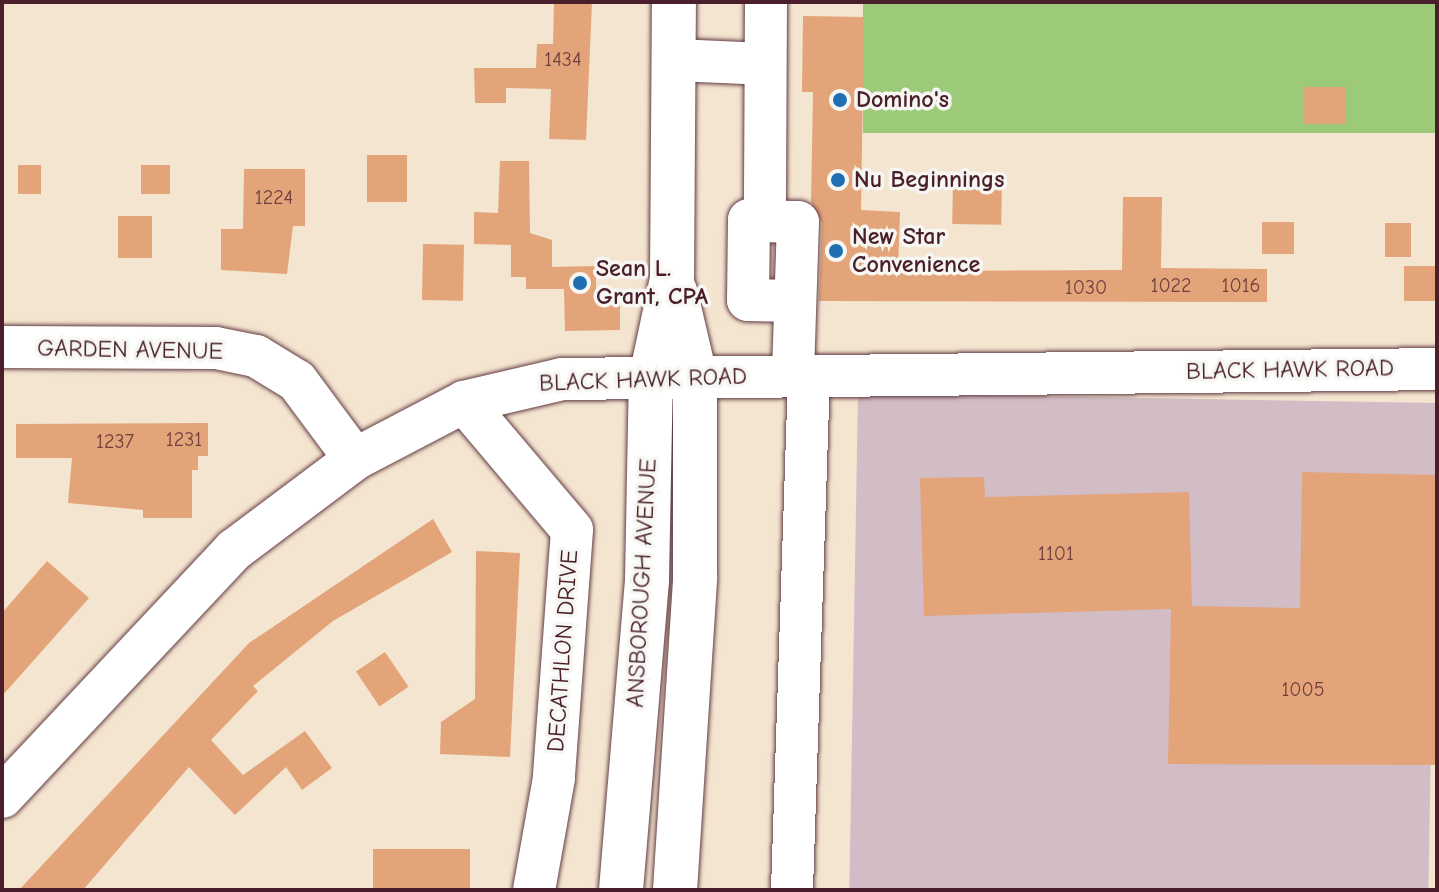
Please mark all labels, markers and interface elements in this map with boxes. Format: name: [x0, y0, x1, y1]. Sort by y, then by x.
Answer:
house number: 1434: [544, 47, 582, 71]
place label: Domino's: [856, 86, 949, 114]
marker: Domino's: [831, 91, 849, 109]
place label: Nu Beginnings: [854, 166, 1004, 194]
marker: Nu Beginnings: [829, 171, 847, 189]
house number: 1224: [255, 185, 293, 209]
place label: New Star Convenience: [852, 223, 980, 279]
marker: New Star Convenience: [827, 242, 845, 260]
place label: Sean L. Grant, CPA: [596, 255, 708, 311]
house number: 1022: [1150, 273, 1192, 297]
house number: 1016: [1222, 273, 1260, 297]
marker: Sean L. Grant, CPA: [571, 274, 589, 292]
house number: 1030: [1065, 275, 1107, 299]
street label: GARDEN AVENUE: [37, 334, 223, 366]
street label: BLACK HAWK ROAD: [1186, 354, 1394, 386]
street label: BLACK HAWK ROAD: [538, 362, 748, 398]
house number: 1231: [166, 427, 202, 451]
house number: 1237: [96, 429, 134, 453]
street label: ANSBOROUGH AVENUE: [621, 458, 663, 708]
house number: 1101: [1038, 541, 1074, 565]
street label: DECATHLON DRIVE: [542, 549, 584, 753]
house number: 1005: [1281, 677, 1325, 701]

